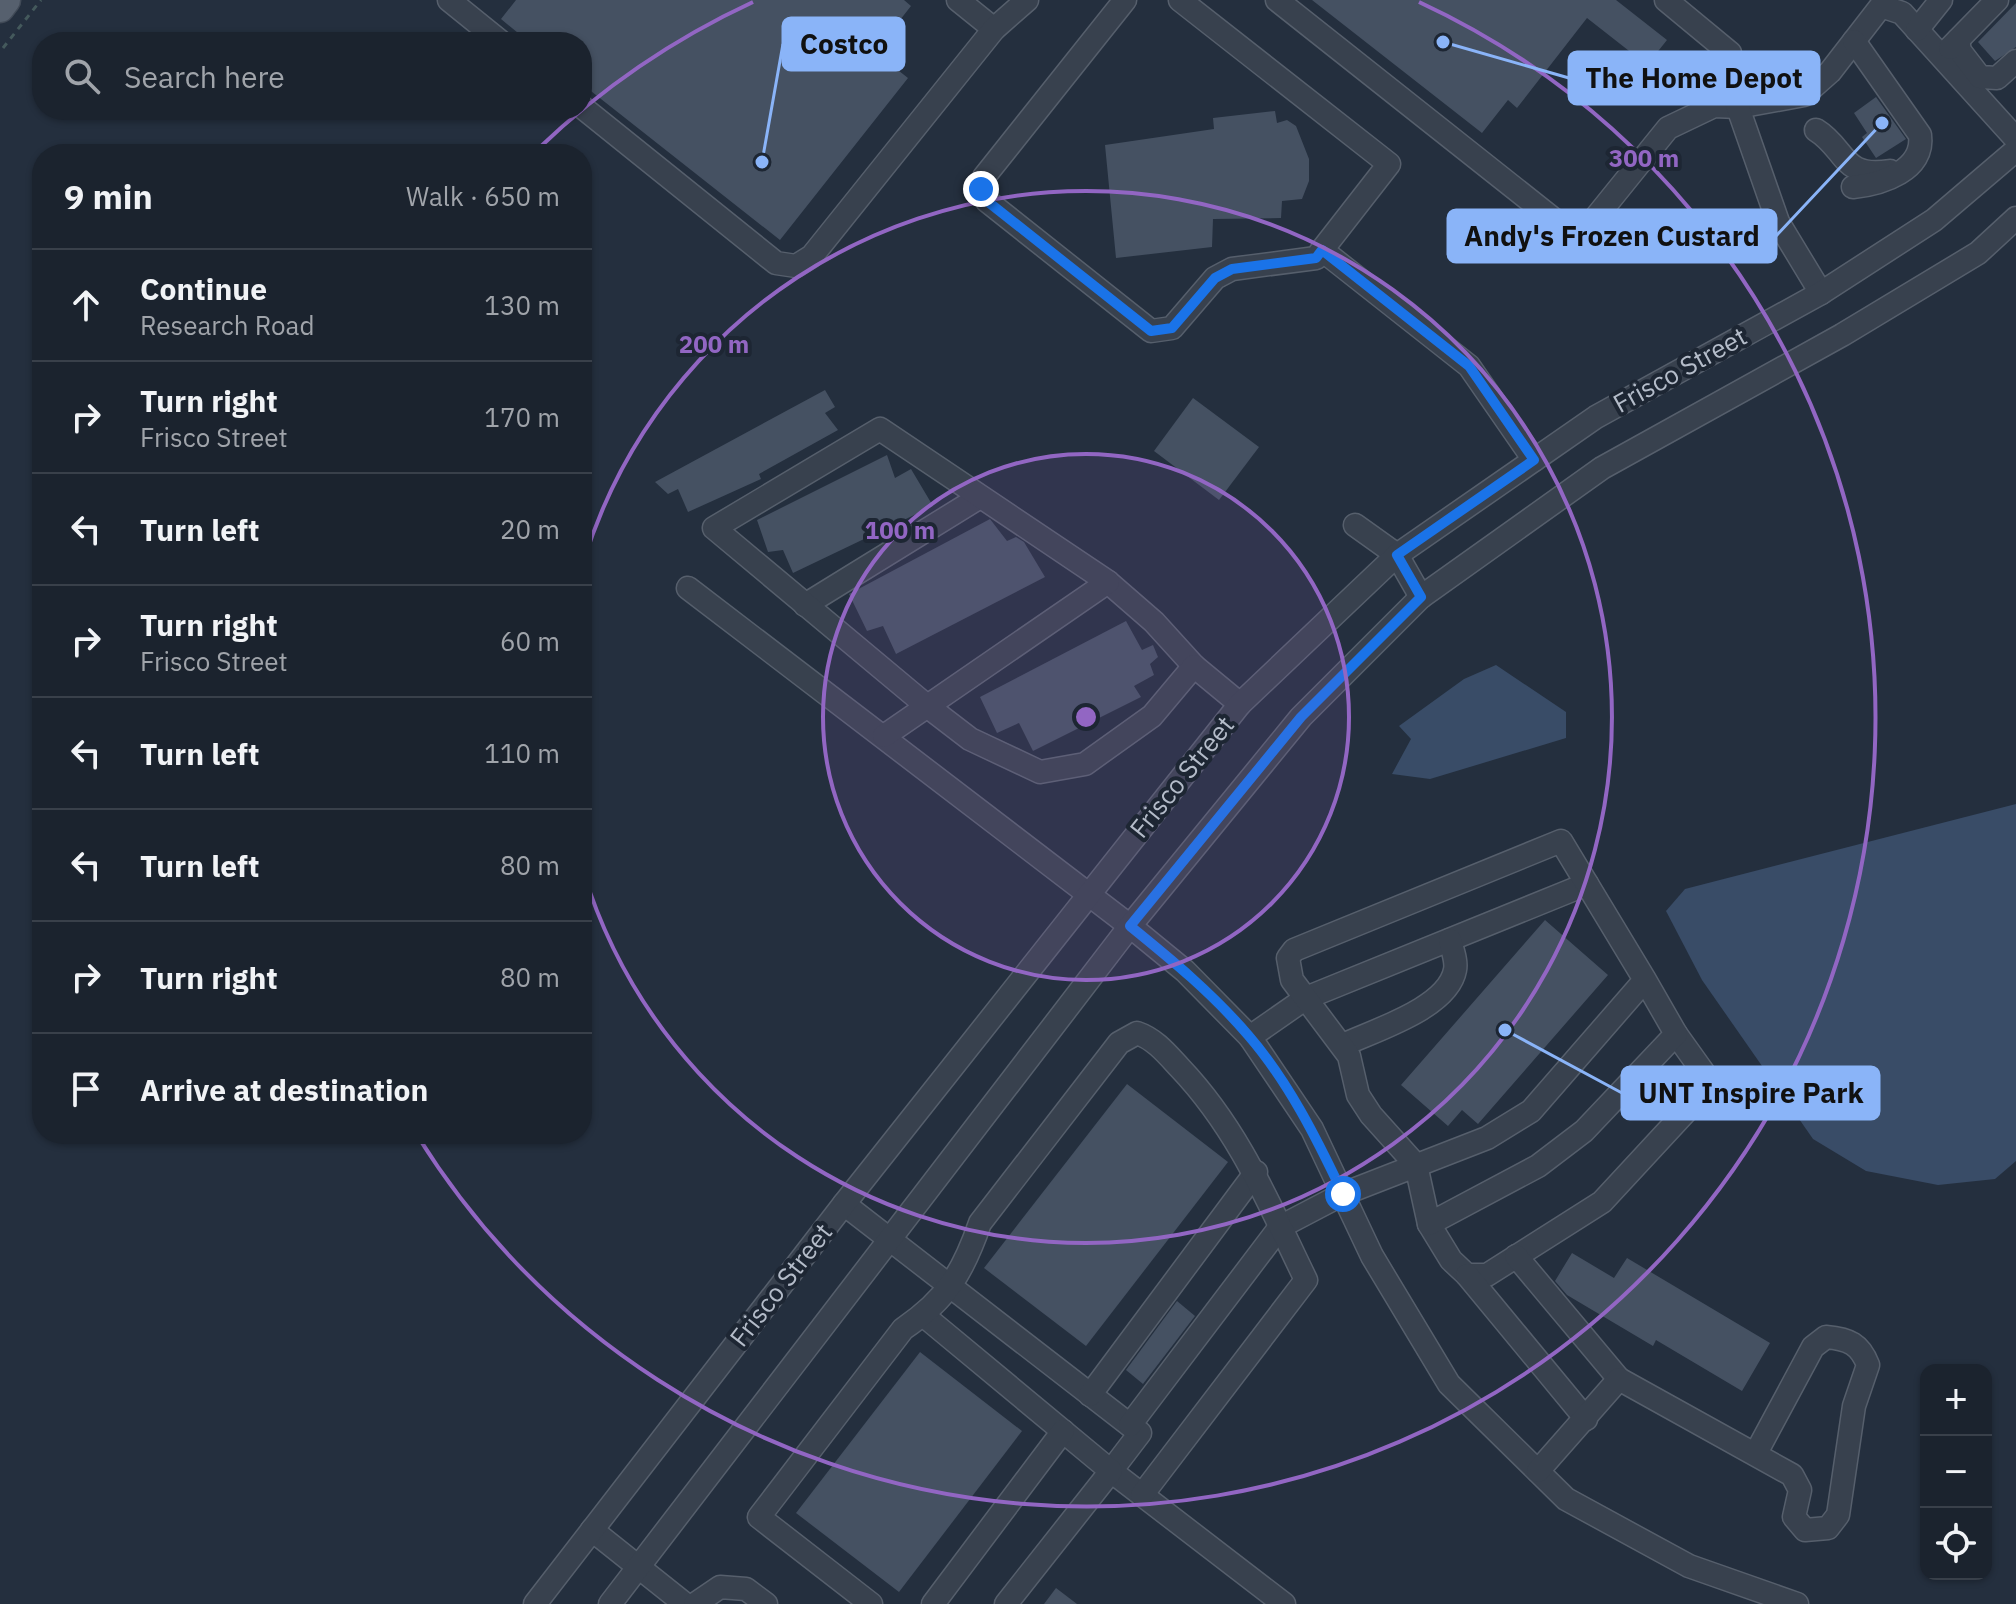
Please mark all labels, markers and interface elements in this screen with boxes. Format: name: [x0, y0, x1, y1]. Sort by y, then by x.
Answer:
callout: Costco: [783, 18, 904, 70]
text: Costco: [800, 25, 888, 62]
search box: [32, 32, 592, 120]
callout: The Home Depot: [1569, 52, 1819, 104]
icon: search: [60, 54, 104, 98]
text: Search here: [124, 57, 285, 96]
text: The Home Depot: [1585, 59, 1803, 96]
text: 300 m: [1609, 142, 1679, 174]
route end: [963, 171, 999, 207]
text: 9 min: [64, 174, 153, 218]
text: Walk · 650 m: [406, 179, 560, 213]
callout: Andy's Frozen Custard: [1448, 210, 1776, 262]
text: Andy's Frozen Custard: [1464, 217, 1760, 254]
text: Continue: [140, 269, 267, 308]
icon: ahead: [64, 283, 108, 327]
text: 130 m: [484, 288, 560, 322]
text: Research Road: [140, 308, 315, 342]
street label: Frisco Street: [1607, 318, 1752, 420]
text: 200 m: [679, 328, 749, 360]
text: Turn right: [140, 381, 278, 420]
icon: right: [64, 395, 108, 439]
text: 170 m: [484, 400, 560, 434]
text: Frisco Street: [140, 420, 288, 454]
icon: left: [64, 507, 108, 551]
text: Turn left: [140, 510, 259, 549]
text: 20 m: [500, 512, 560, 546]
text: 100 m: [865, 514, 935, 546]
text: Turn right: [140, 605, 278, 644]
icon: right: [64, 619, 108, 663]
text: 60 m: [500, 624, 560, 658]
text: Frisco Street: [140, 644, 288, 678]
centre of rings: [1072, 703, 1100, 731]
street label: Frisco Street: [1122, 708, 1241, 844]
icon: left: [64, 731, 108, 775]
text: Turn left: [140, 734, 259, 773]
text: 110 m: [484, 736, 560, 770]
icon: left: [64, 843, 108, 887]
text: Turn left: [140, 846, 259, 885]
text: 80 m: [500, 848, 560, 882]
icon: right: [64, 955, 108, 999]
text: Turn right: [140, 958, 278, 997]
text: 80 m: [500, 960, 560, 994]
icon: arrive: [64, 1067, 108, 1111]
callout: UNT Inspire Park: [1622, 1067, 1879, 1119]
text: Arrive at destination: [140, 1070, 428, 1109]
text: UNT Inspire Park: [1638, 1074, 1865, 1111]
route start: [1325, 1176, 1361, 1212]
street label: Frisco Street: [721, 1216, 839, 1353]
map controls: [1920, 1364, 1992, 1580]
button: +: [1920, 1364, 1992, 1436]
button: −: [1920, 1436, 1992, 1508]
button: locate: [1920, 1508, 1992, 1580]

